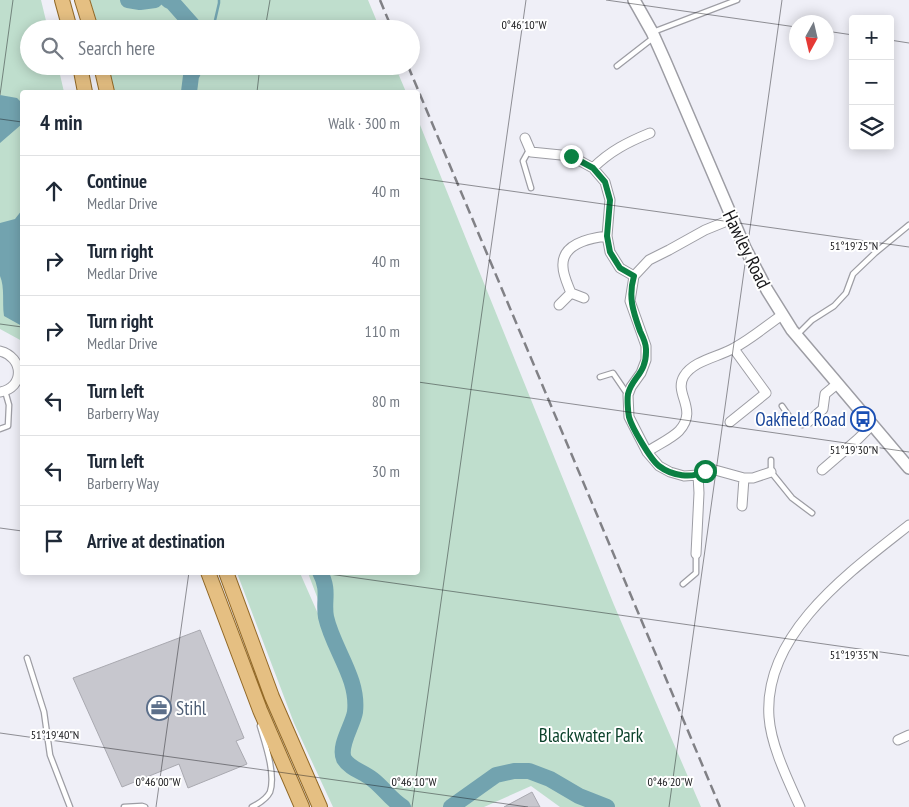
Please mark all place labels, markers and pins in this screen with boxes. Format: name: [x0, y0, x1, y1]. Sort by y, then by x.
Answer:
bus stop icon: Oakfield Road: [850, 406, 876, 432]
place label: Oakfield Road: [755, 407, 846, 431]
office icon: Stihl: [146, 695, 172, 721]
place label: Stihl: [176, 696, 207, 720]

